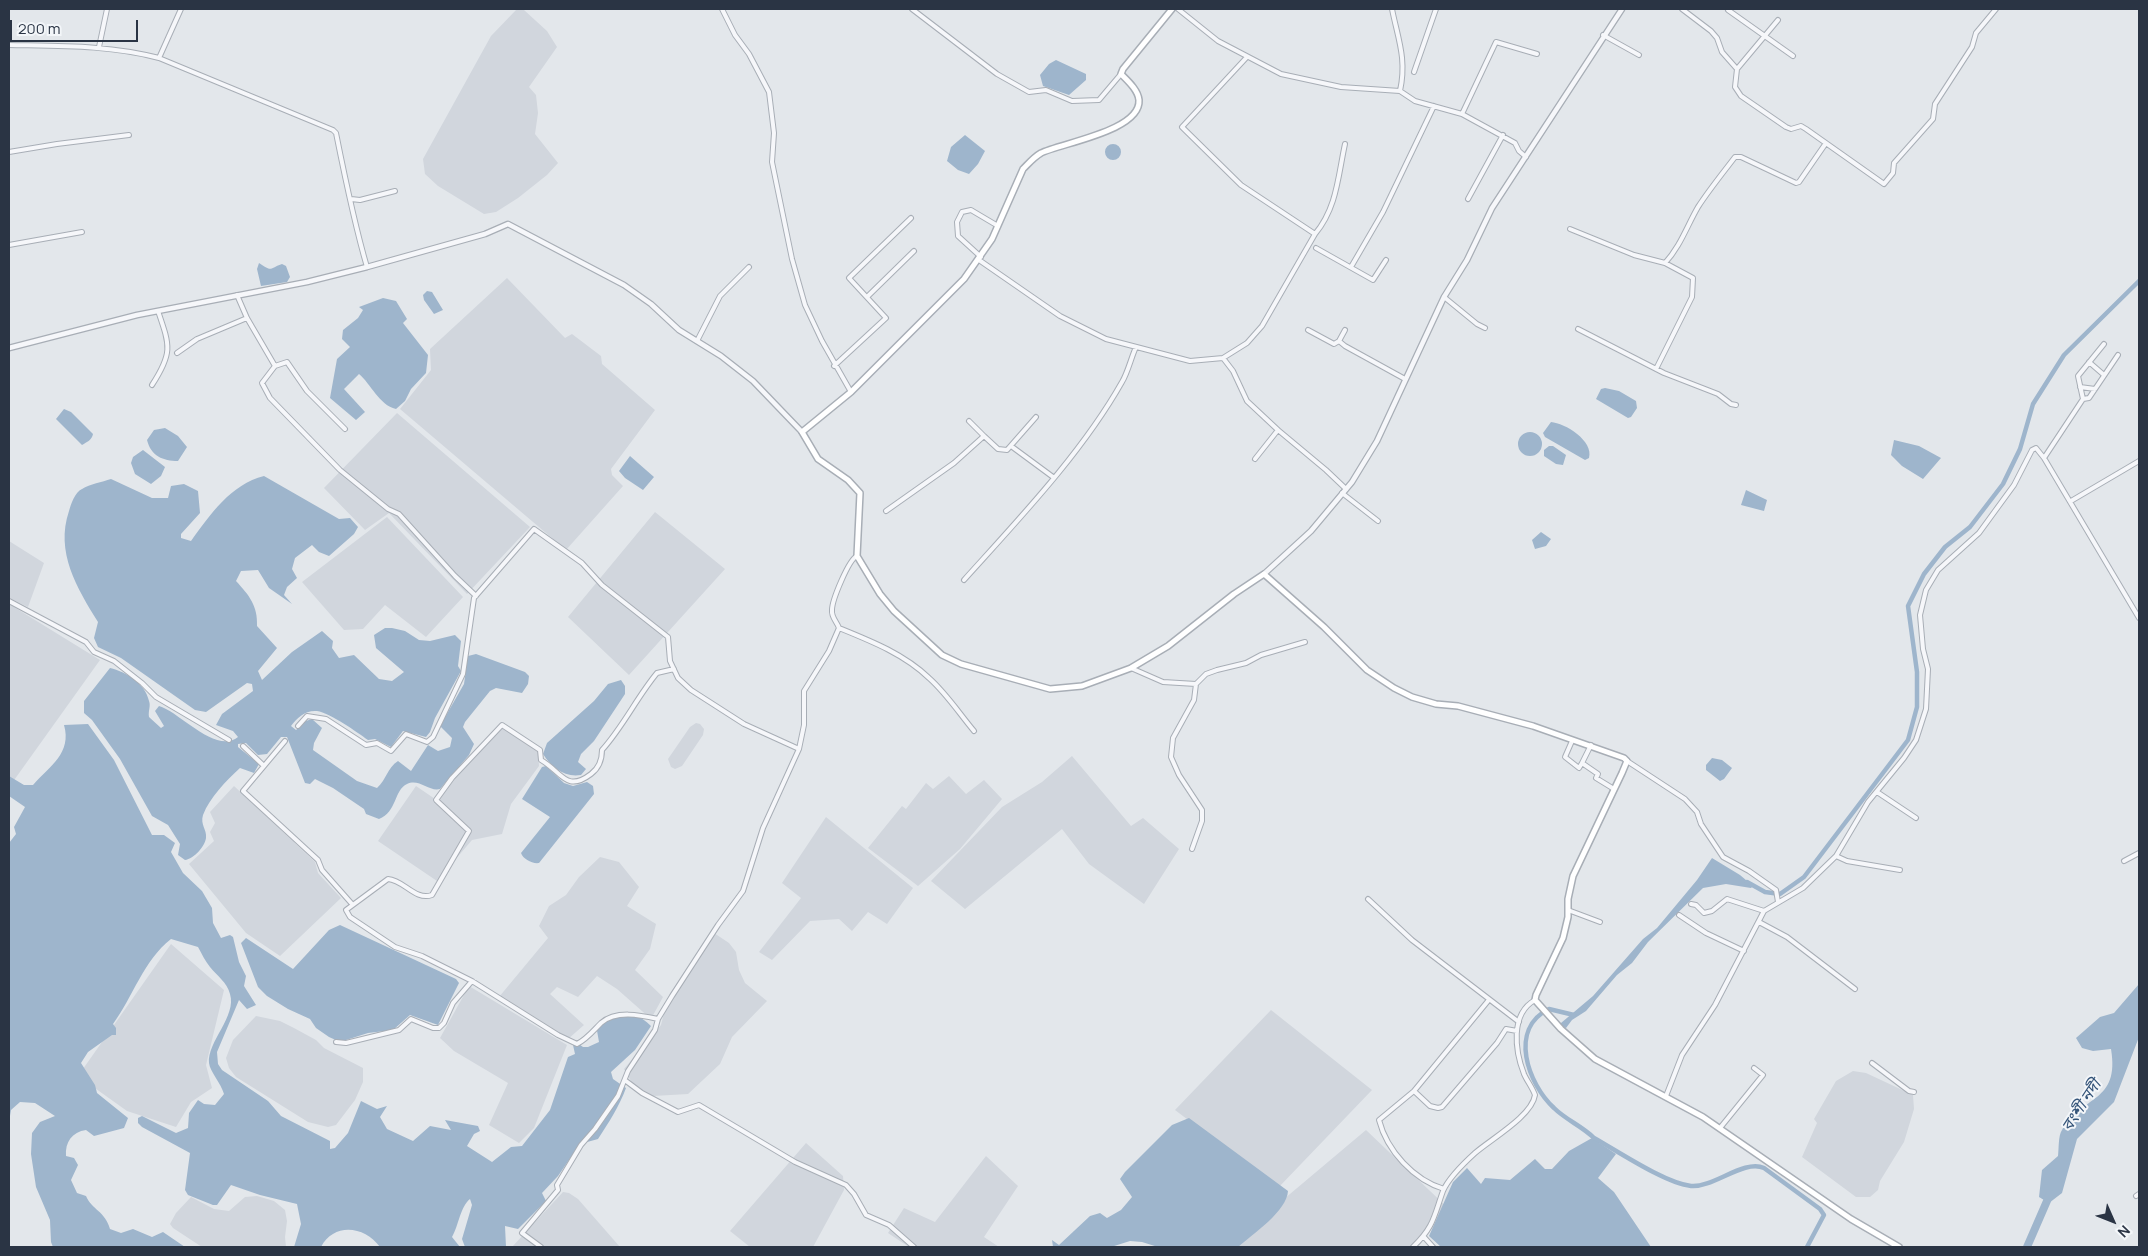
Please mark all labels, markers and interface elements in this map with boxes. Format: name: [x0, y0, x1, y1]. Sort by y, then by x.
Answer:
scale bar: [12, 10, 140, 42]
text: 200 m: [18, 18, 61, 39]
water label: বংশী নদী: [2058, 1077, 2106, 1135]
north arrow: [2088, 1196, 2138, 1246]
text: N: [2114, 1222, 2134, 1242]

